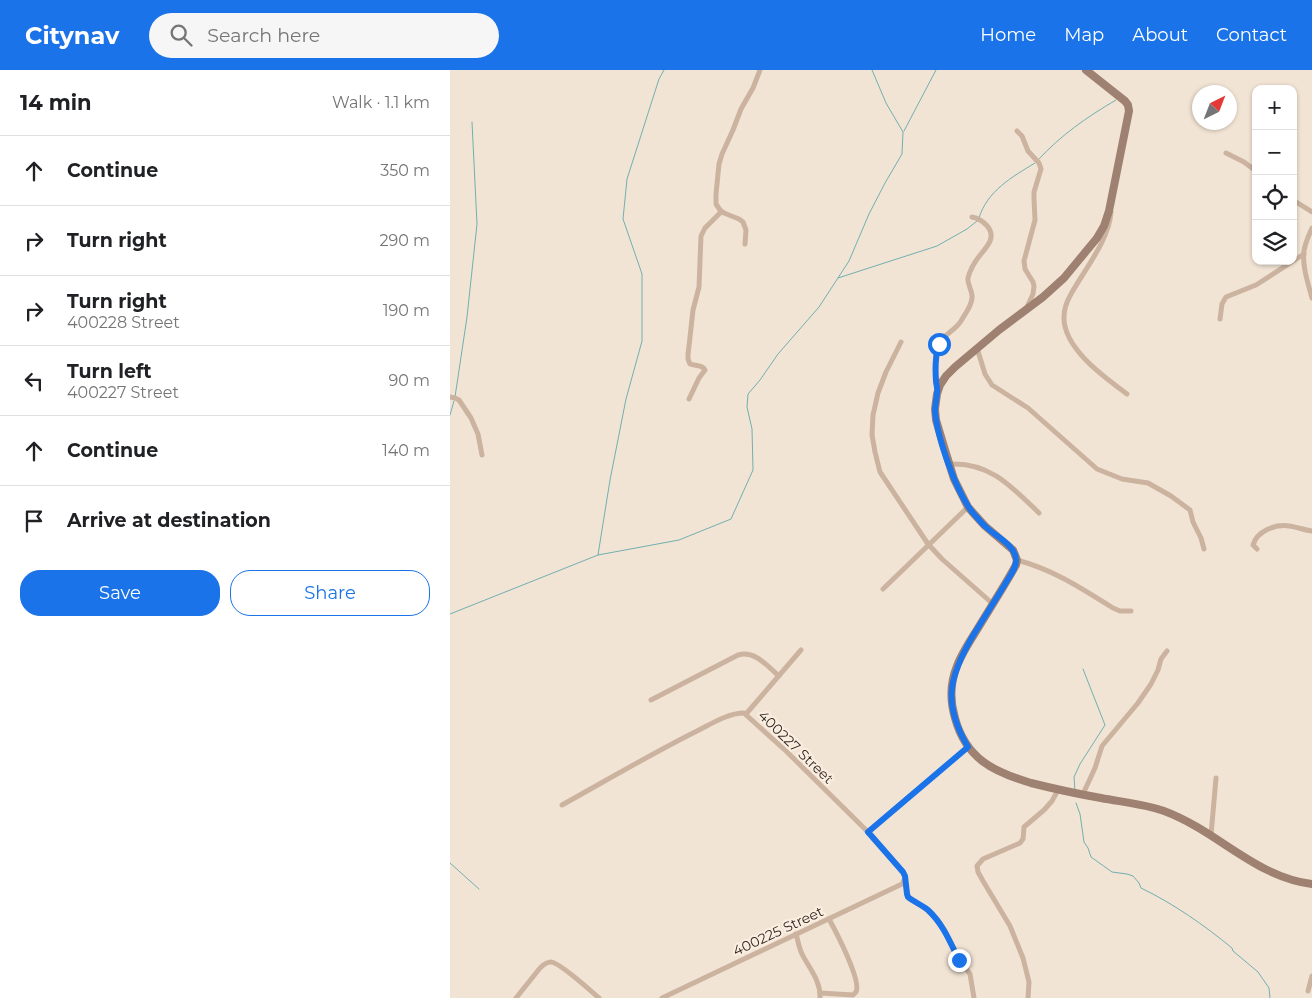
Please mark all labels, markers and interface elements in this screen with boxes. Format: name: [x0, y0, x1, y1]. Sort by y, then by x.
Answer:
search box: [149, 13, 499, 58]
text: Citynav: [25, 21, 119, 50]
icon: search: [167, 21, 195, 49]
text: Search here: [207, 24, 320, 47]
text: Home: [980, 24, 1036, 46]
text: Map: [1064, 24, 1104, 46]
text: About: [1132, 24, 1188, 46]
text: Contact: [1216, 24, 1287, 46]
north arrow: [1192, 85, 1237, 130]
map controls: [1252, 85, 1297, 265]
button: +: [1252, 85, 1297, 130]
text: 14 min: [20, 90, 92, 115]
text: Walk · 1.1 km: [332, 93, 430, 112]
button: −: [1252, 130, 1297, 175]
icon: ahead: [20, 157, 48, 185]
text: Continue: [67, 159, 158, 182]
text: 350 m: [380, 161, 430, 180]
button: locate: [1252, 175, 1297, 220]
button: layers: [1252, 220, 1297, 265]
icon: right: [20, 227, 48, 255]
text: Turn right: [67, 229, 167, 252]
text: 290 m: [379, 231, 430, 250]
text: Turn right: [67, 290, 167, 313]
icon: right: [20, 297, 48, 325]
text: 190 m: [383, 301, 430, 320]
text: 400228 Street: [67, 313, 180, 332]
route start: [928, 333, 951, 356]
text: Turn left: [67, 360, 152, 383]
icon: left: [20, 367, 48, 395]
text: 90 m: [388, 371, 430, 390]
text: 400227 Street: [67, 383, 179, 402]
icon: ahead: [20, 437, 48, 465]
text: Continue: [67, 439, 158, 462]
text: 140 m: [382, 441, 430, 460]
icon: arrive: [20, 507, 48, 535]
text: Arrive at destination: [67, 509, 271, 532]
button: Save: [20, 570, 220, 616]
button: Share: [230, 570, 430, 616]
street label: 400227 Street: [755, 707, 838, 788]
street label: 400225 Street: [730, 902, 826, 960]
route end: [948, 949, 971, 972]

